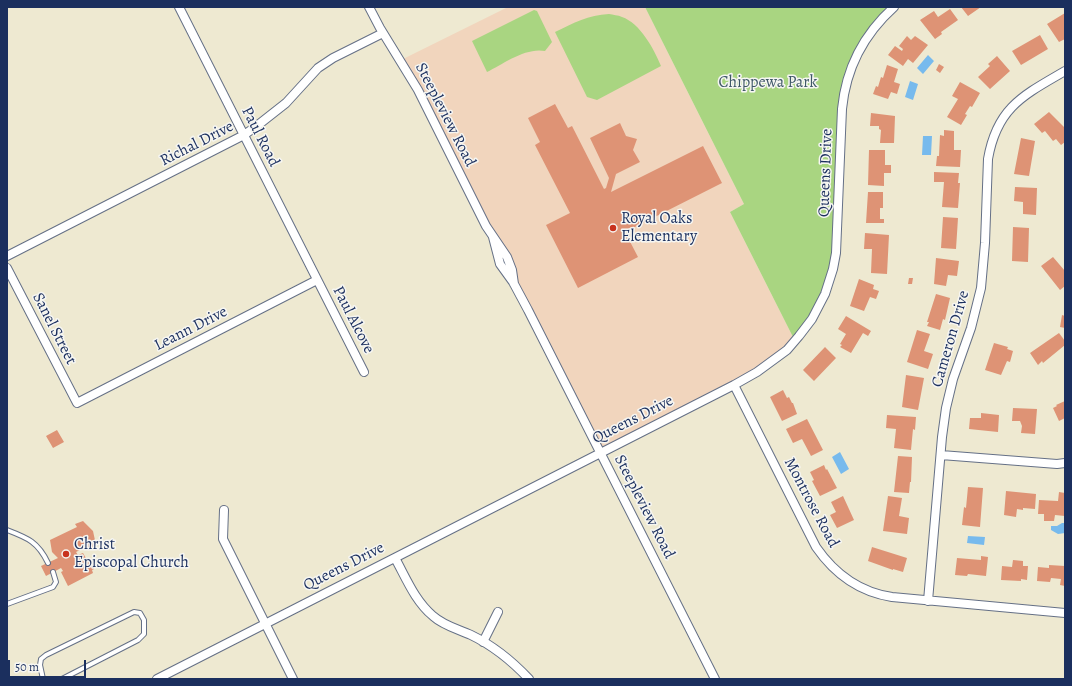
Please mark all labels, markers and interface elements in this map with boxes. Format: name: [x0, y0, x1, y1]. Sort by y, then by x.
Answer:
street label: Steepleview Road: [411, 60, 479, 170]
park label: Chippewa Park: [719, 73, 817, 93]
street label: Paul Road: [237, 104, 283, 170]
street label: Richal Drive: [157, 117, 237, 171]
street label: Queens Drive: [815, 128, 837, 218]
place label: Royal Oaks Elementary: [621, 209, 697, 247]
marker: Royal Oaks Elementary: [608, 223, 618, 233]
street label: Paul Alcove: [328, 283, 378, 357]
street label: Cameron Drive: [928, 288, 974, 390]
street label: Sanel Street: [28, 290, 80, 368]
street label: Leann Drive: [151, 302, 231, 356]
street label: Queens Drive: [589, 391, 677, 449]
street label: Steepleview Road: [610, 452, 678, 562]
street label: Montrose Road: [779, 455, 843, 551]
place label: Christ Episcopal Church: [74, 535, 189, 573]
street label: Queens Drive: [300, 538, 388, 596]
marker: Christ Episcopal Church: [61, 549, 71, 559]
scale bar: [10, 652, 88, 678]
text: 50 m: [15, 659, 39, 675]

